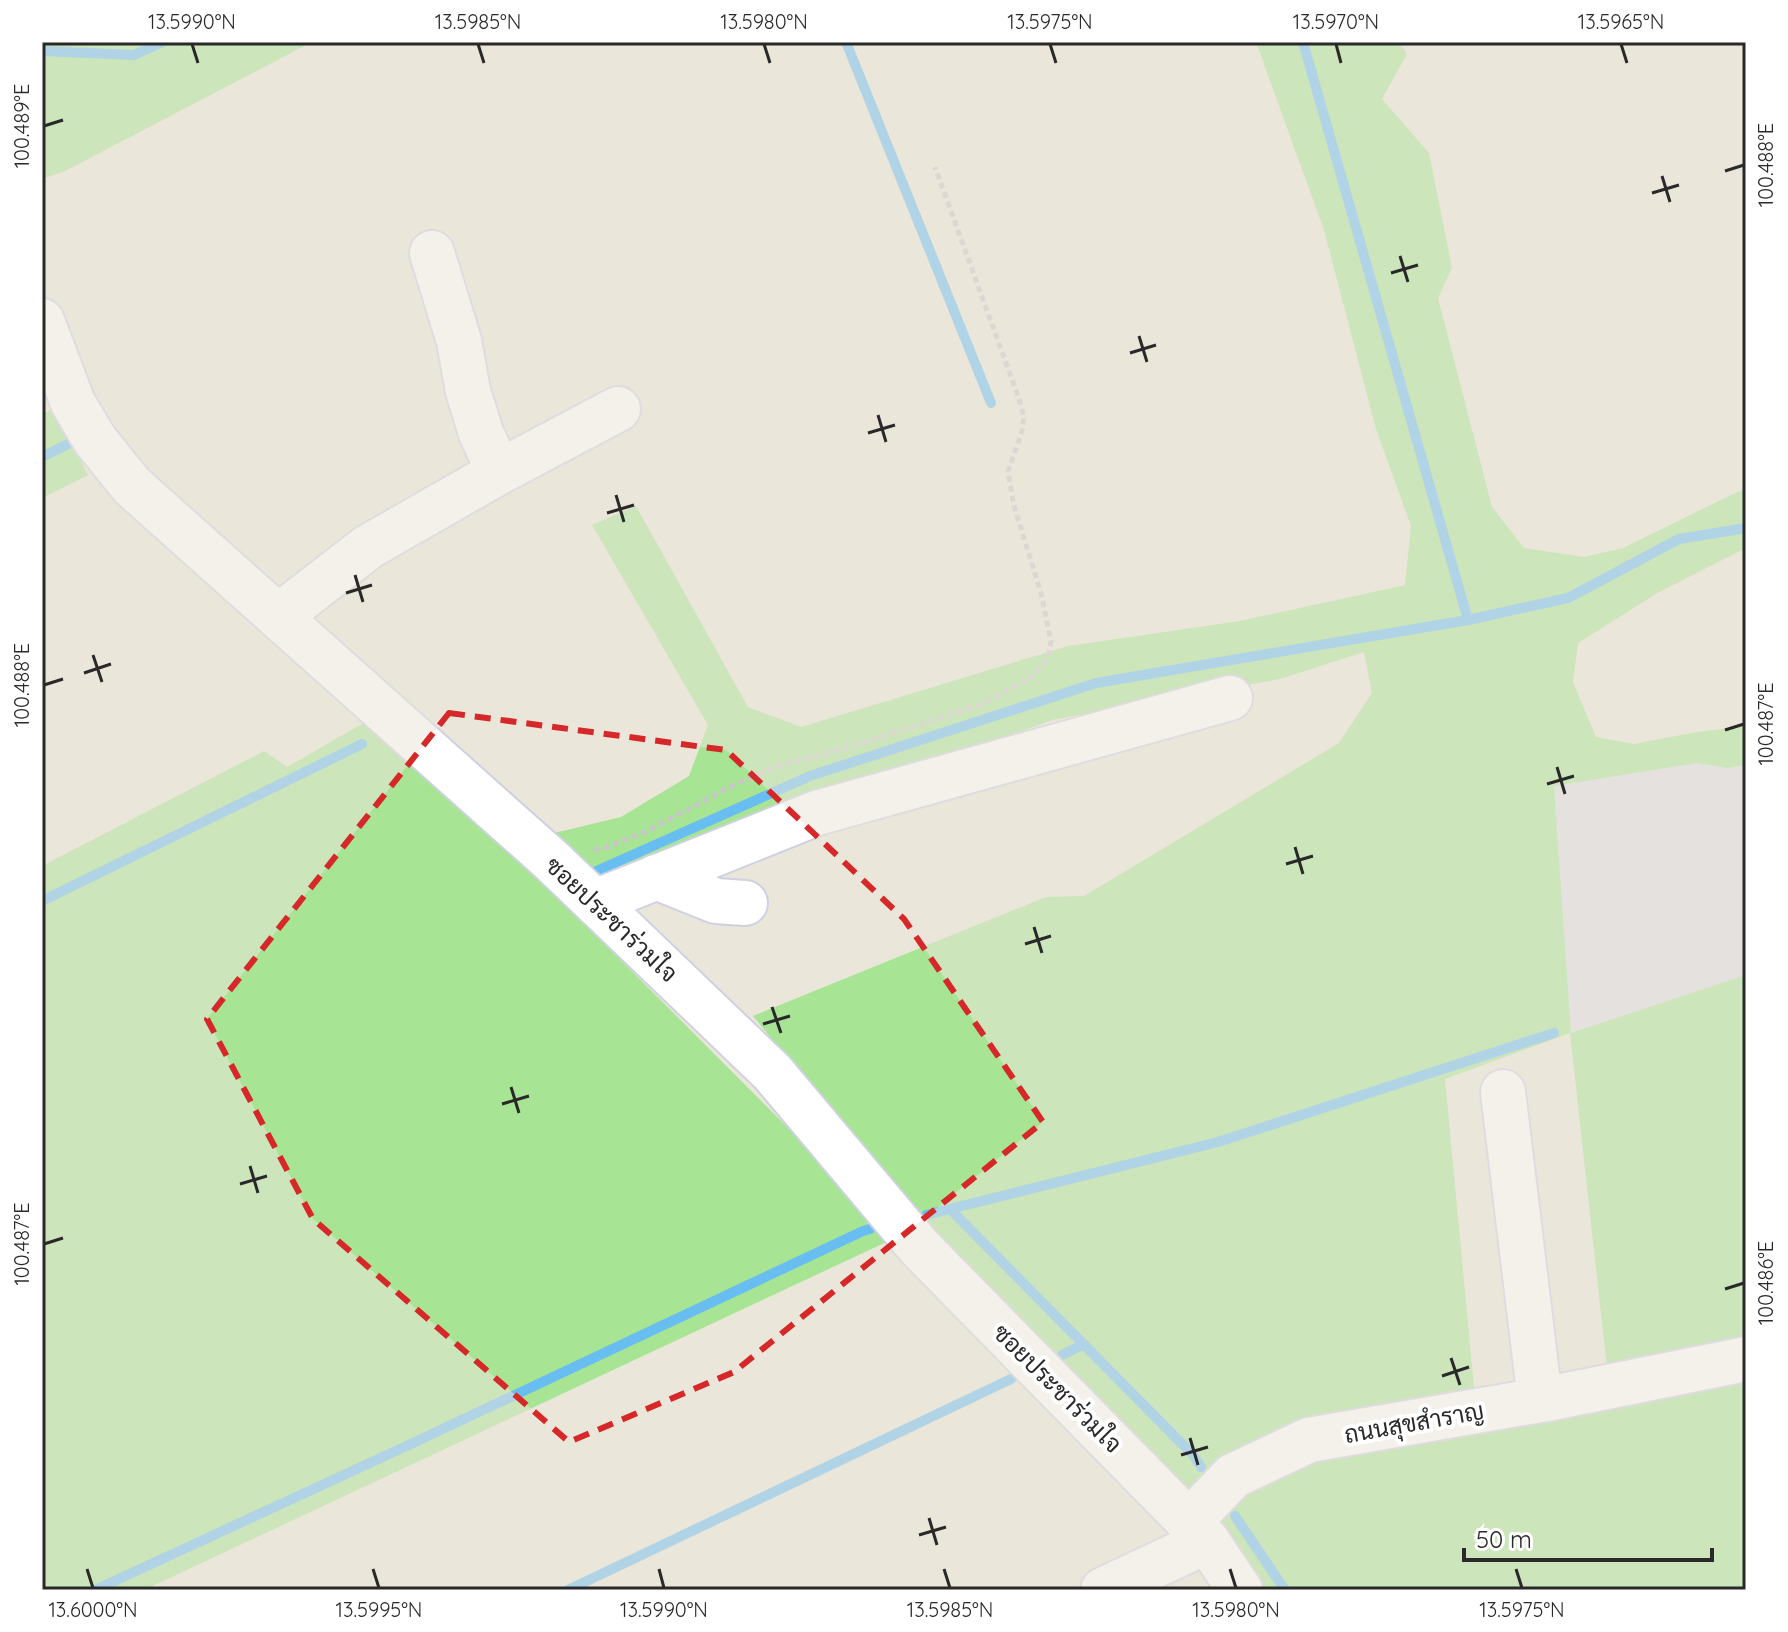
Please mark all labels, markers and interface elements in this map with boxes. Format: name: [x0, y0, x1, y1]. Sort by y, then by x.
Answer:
text: 13.5990°N: [148, 9, 236, 34]
text: 13.5985°N: [435, 9, 521, 34]
text: 13.5980°N: [720, 9, 808, 34]
text: 13.5975°N: [1007, 9, 1093, 34]
text: 13.5970°N: [1293, 9, 1379, 34]
text: 13.5965°N: [1578, 9, 1664, 34]
text: 100.489°E: [9, 84, 34, 168]
text: 100.488°E: [1753, 123, 1778, 207]
text: 100.488°E: [9, 643, 34, 727]
text: 100.487°E: [1753, 682, 1778, 766]
street label: ซอยประชาร่วมใจ: [540, 850, 684, 988]
text: 100.487°E: [9, 1202, 34, 1286]
text: 100.486°E: [1753, 1241, 1778, 1325]
street label: ซอยประชาร่วมใจ: [987, 1317, 1129, 1459]
street label: ถนนสุขสำราญ: [1342, 1395, 1487, 1451]
scale bar: [1464, 1512, 1712, 1562]
text: 50 m: [1476, 1524, 1532, 1554]
text: 13.6000°N: [48, 1597, 138, 1622]
text: 13.5995°N: [336, 1597, 422, 1622]
text: 13.5990°N: [620, 1597, 708, 1622]
text: 13.5985°N: [907, 1597, 993, 1622]
text: 13.5980°N: [1192, 1597, 1280, 1622]
text: 13.5975°N: [1479, 1597, 1565, 1622]

